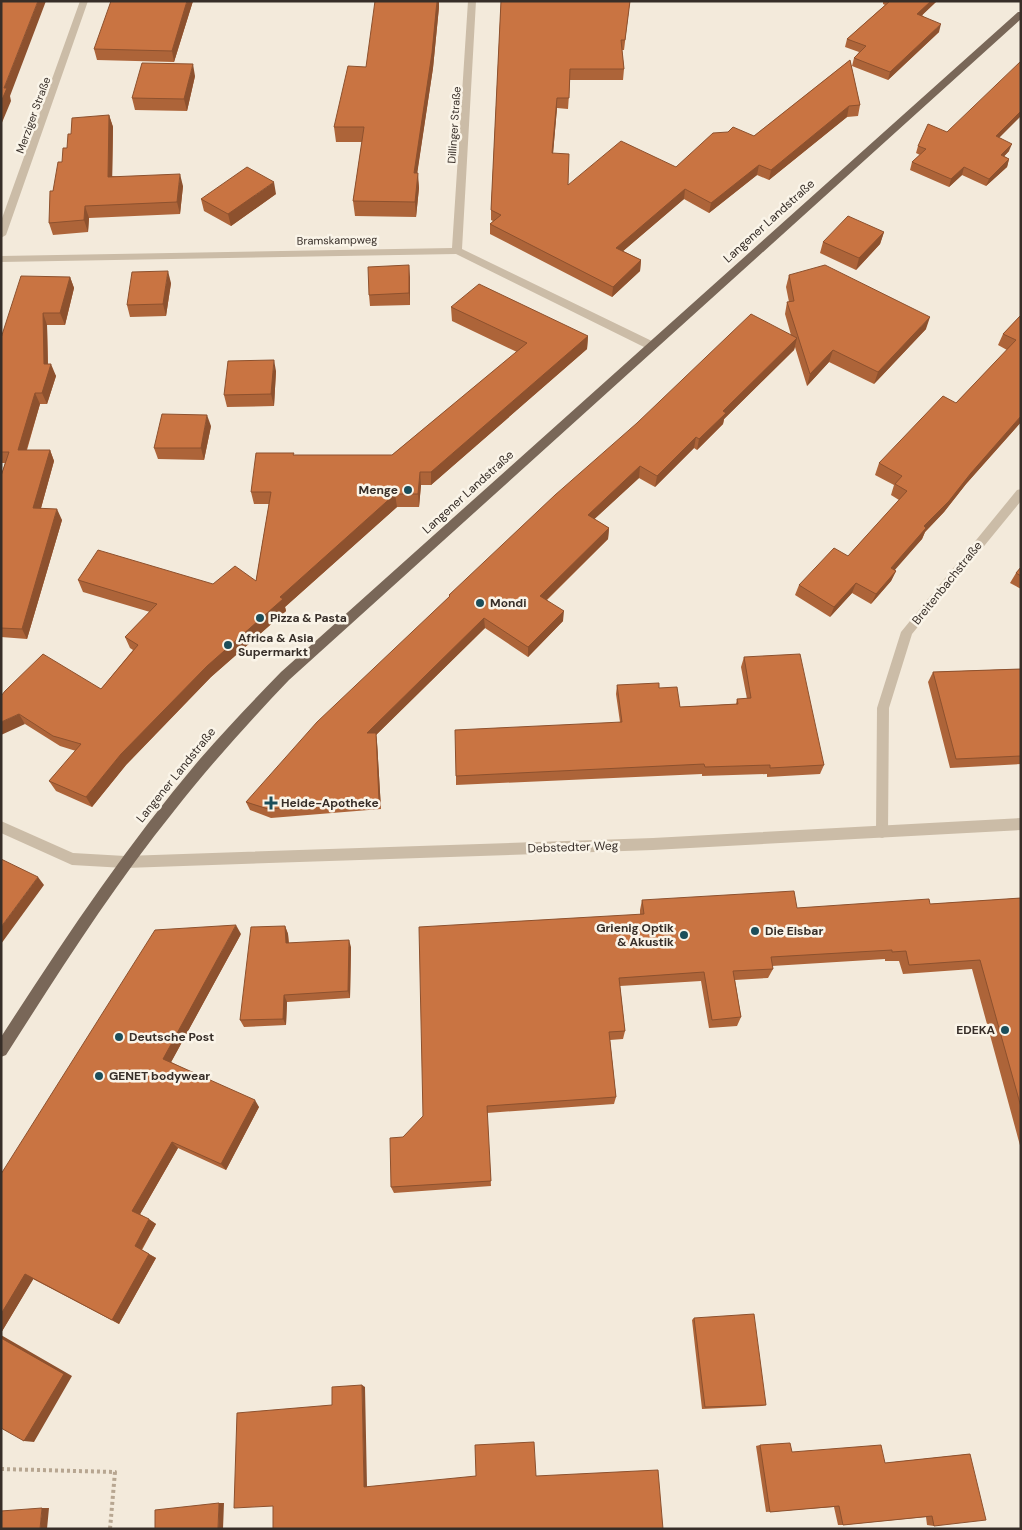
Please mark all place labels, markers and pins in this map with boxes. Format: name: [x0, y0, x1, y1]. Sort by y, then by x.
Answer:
place label: Menge: [359, 482, 398, 498]
marker: Menge: [402, 484, 414, 496]
place label: Mondi: [490, 595, 527, 611]
marker: Mondi: [474, 597, 486, 609]
place label: Pizza & Pasta: [270, 610, 347, 626]
marker: Pizza & Pasta: [254, 612, 266, 624]
place label: Africa & Asia Supermarkt: [238, 630, 314, 660]
marker: Africa & Asia Supermarkt: [222, 639, 234, 651]
place label: Heide-Apotheke: [281, 795, 379, 811]
marker: Heide-Apotheke: [265, 797, 277, 809]
place label: Grienig Optik & Akustik: [596, 920, 674, 950]
place label: Die Eisbar: [765, 923, 823, 939]
marker: Die Eisbar: [749, 925, 761, 937]
marker: Grienig Optik & Akustik: [678, 929, 690, 941]
place label: EDEKA: [956, 1022, 995, 1038]
marker: EDEKA: [999, 1024, 1011, 1036]
place label: Deutsche Post: [129, 1029, 214, 1045]
marker: Deutsche Post: [113, 1031, 125, 1043]
place label: GENET bodywear: [109, 1068, 210, 1084]
marker: GENET bodywear: [93, 1070, 105, 1082]

